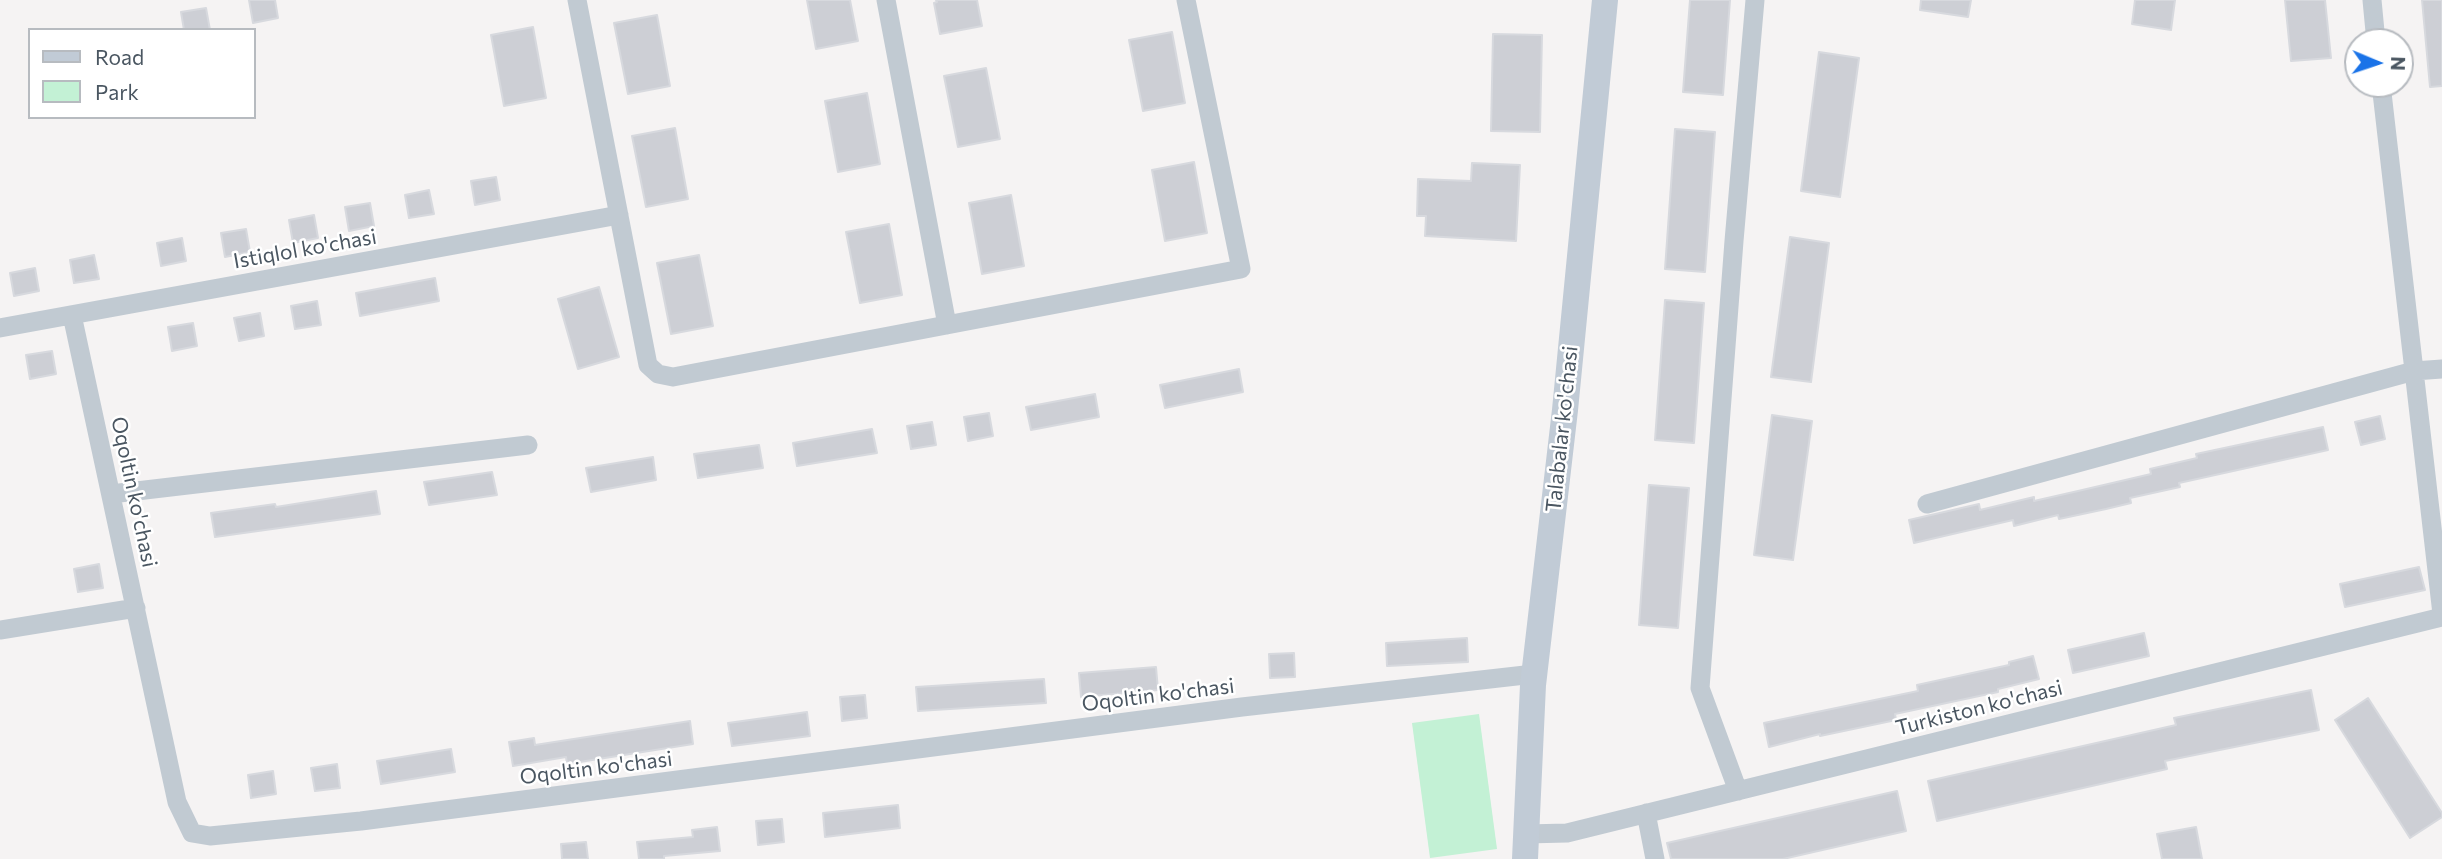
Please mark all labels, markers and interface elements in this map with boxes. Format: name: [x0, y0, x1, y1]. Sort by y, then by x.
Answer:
legend: [28, 28, 256, 119]
north arrow: [2344, 28, 2414, 98]
text: Road: [95, 44, 144, 69]
text: N: [2387, 56, 2410, 71]
text: Park: [95, 79, 139, 104]
street label: Istiqlol ko'chasi: [231, 224, 379, 274]
street label: Talabalar ko'chasi: [1541, 345, 1583, 513]
street label: Oqoltin ko'chasi: [106, 414, 162, 570]
street label: Oqoltin ko'chasi: [1080, 673, 1236, 717]
street label: Turkiston ko'chasi: [1893, 675, 2065, 741]
street label: Oqoltin ko'chasi: [518, 746, 674, 790]

